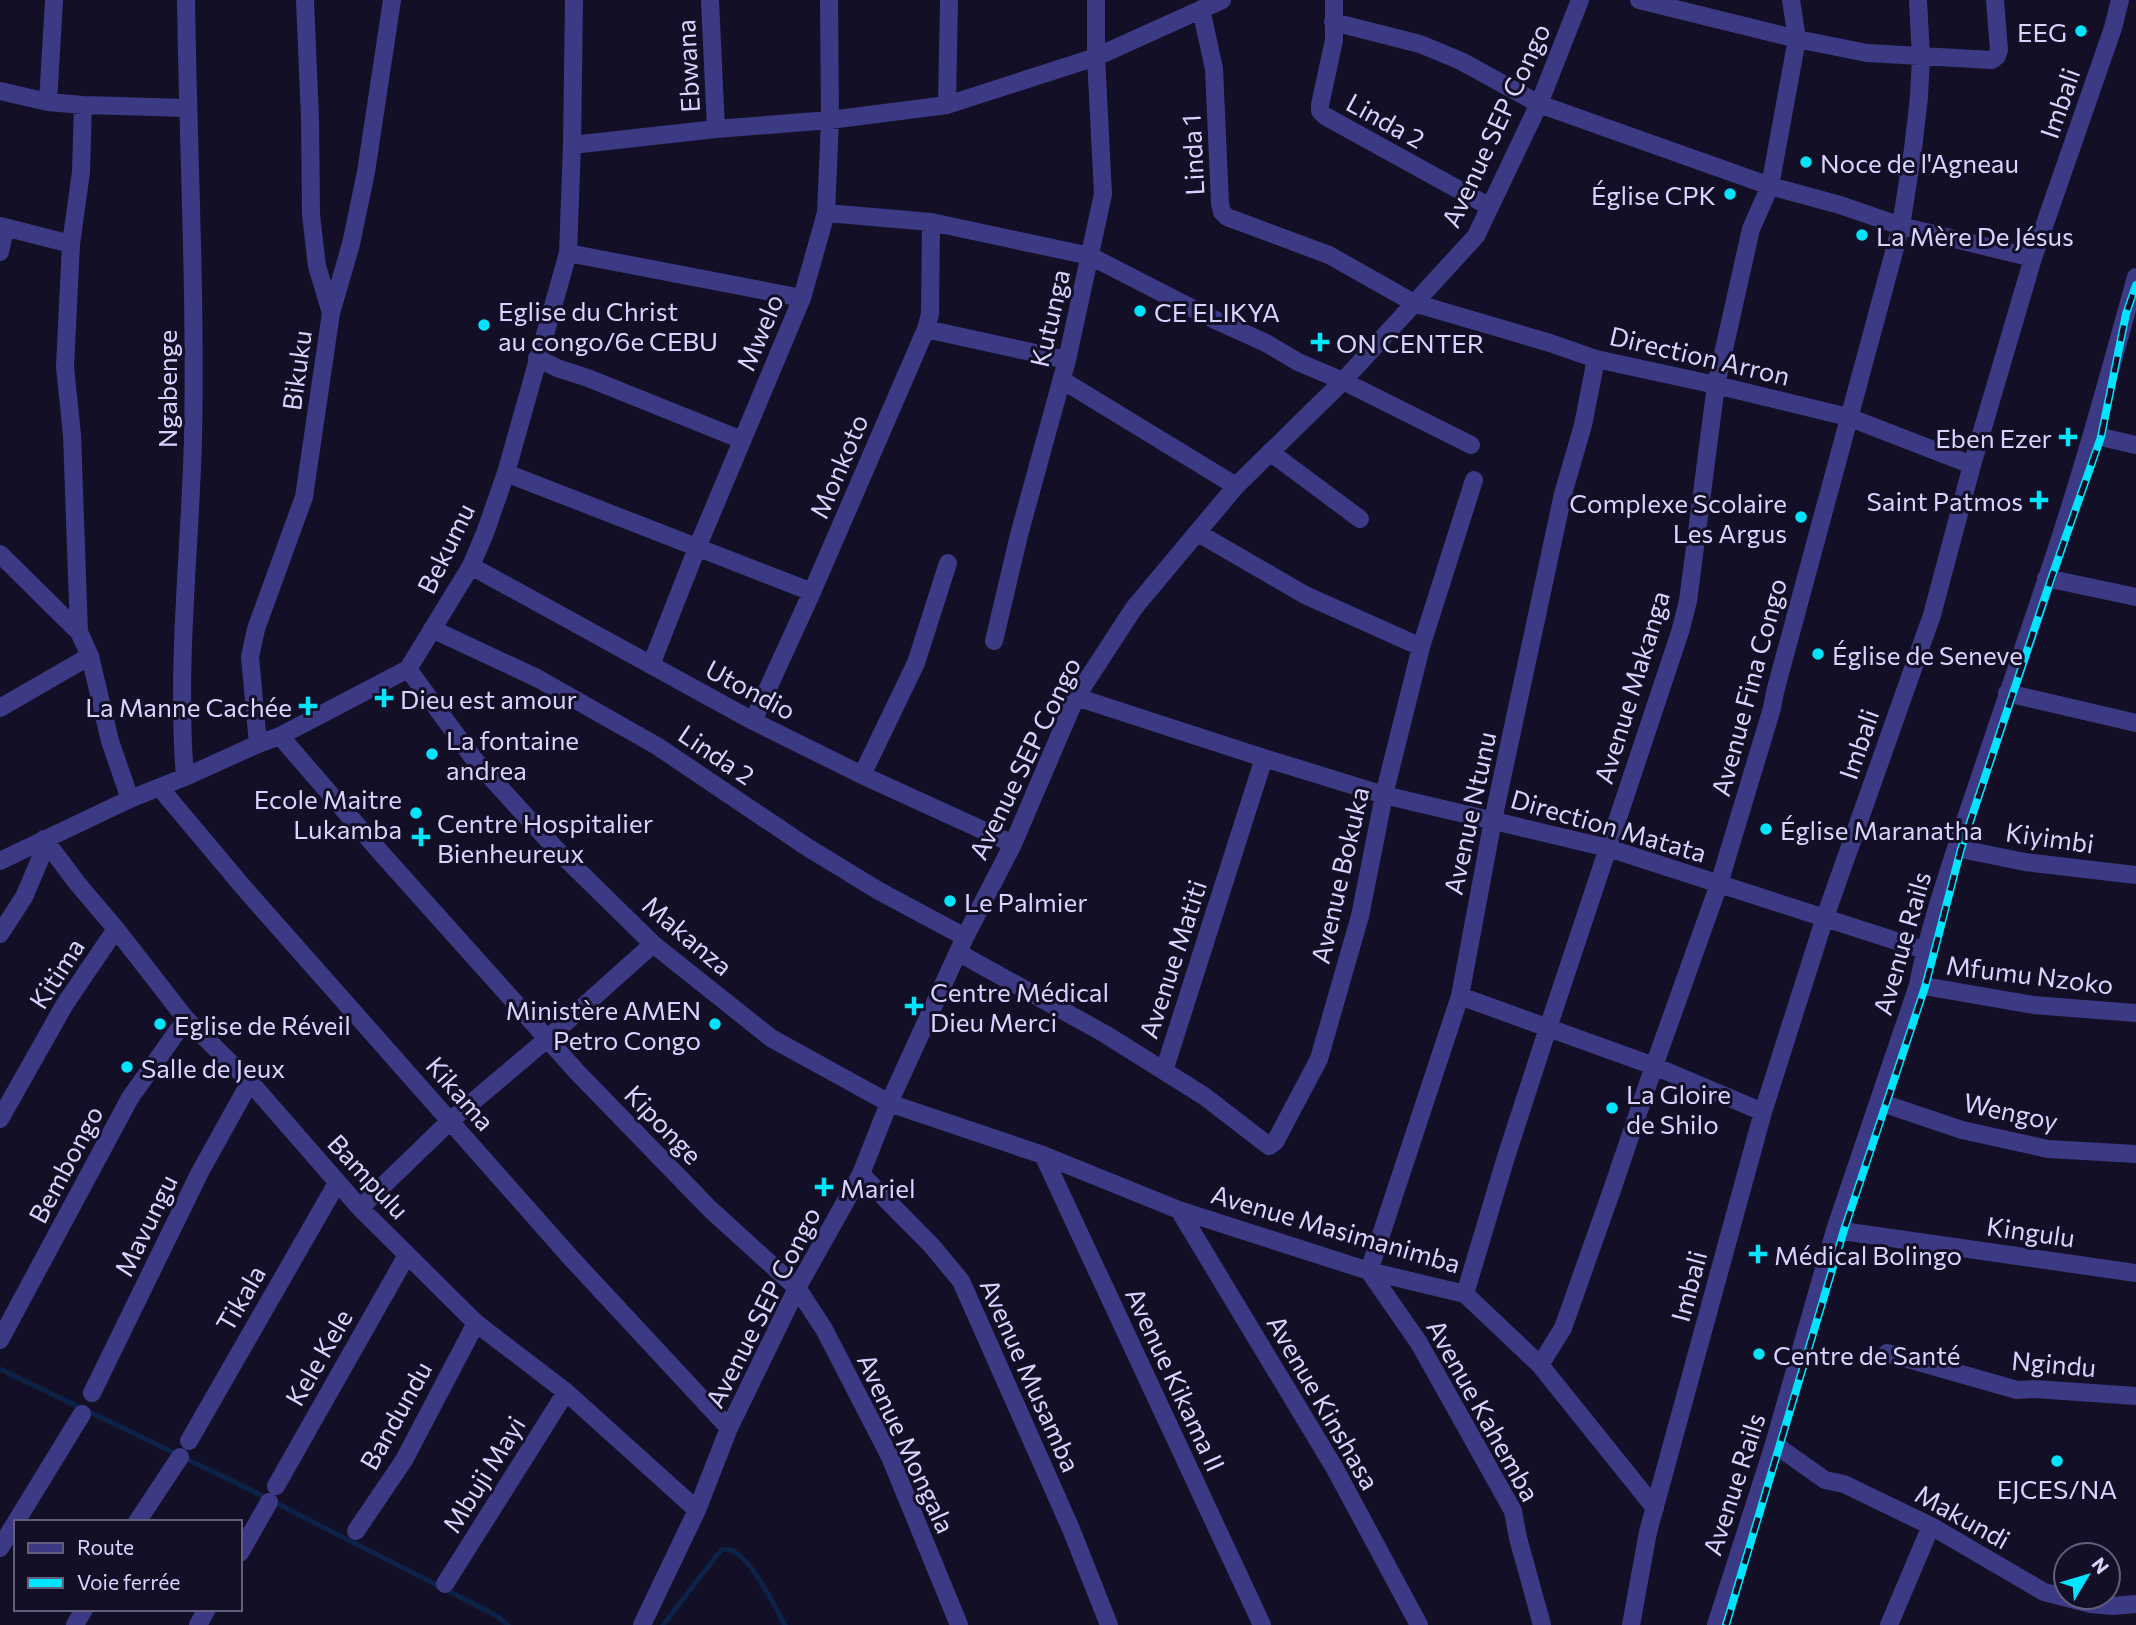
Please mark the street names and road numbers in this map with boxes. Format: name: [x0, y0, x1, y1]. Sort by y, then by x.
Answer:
street label: Avenue SEP Congo: [1434, 18, 1556, 232]
street label: Ebwana: [669, 19, 705, 113]
street label: Imbali: [2033, 64, 2085, 142]
street label: Linda 2: [1342, 86, 1430, 154]
street label: Linda 1: [1174, 114, 1210, 196]
street label: Kutunga: [1023, 266, 1075, 370]
street label: Mwelo: [729, 289, 789, 375]
street label: Direction Arron: [1607, 319, 1793, 391]
street label: Bikuku: [275, 328, 317, 412]
street label: Ngabenge: [151, 330, 182, 448]
street label: Monkoto: [802, 409, 874, 523]
street label: Bekumu: [410, 498, 480, 598]
street label: Avenue Fina Congo: [1704, 575, 1792, 799]
street label: Avenue Makanga: [1587, 587, 1675, 787]
street label: Avenue SEP Congo: [962, 652, 1086, 864]
street label: Utondio: [701, 653, 801, 725]
street label: Imbali: [1832, 705, 1884, 783]
street label: Linda 2: [673, 718, 761, 790]
street label: Avenue Ntunu: [1437, 729, 1501, 897]
street label: Direction Matata: [1508, 782, 1710, 868]
street label: Avenue Bokuka: [1304, 784, 1374, 966]
street label: Kiyimbi: [2004, 815, 2096, 859]
street label: Avenue Rails: [1866, 868, 1936, 1018]
street label: Avenue Matiti: [1132, 876, 1212, 1042]
street label: Makanza: [637, 889, 739, 981]
street label: Kitima: [22, 932, 90, 1014]
street label: Mfumu Nzoko: [1945, 948, 2115, 1000]
street label: Kikama: [420, 1050, 502, 1136]
street label: Kiponge: [619, 1078, 709, 1170]
street label: Wengoy: [1961, 1086, 2061, 1136]
street label: Bembongo: [21, 1100, 109, 1228]
street label: Bampulu: [322, 1127, 416, 1225]
street label: Mavungu: [107, 1169, 183, 1281]
street label: Avenue Masimanimba: [1208, 1178, 1464, 1278]
street label: Avenue SEP Congo: [698, 1201, 826, 1413]
street label: Kingulu: [1985, 1209, 2077, 1253]
street label: Imbali: [1664, 1247, 1712, 1325]
street label: Tikala: [209, 1259, 271, 1337]
street label: Avenue Musamba: [975, 1274, 1087, 1476]
street label: Avenue Kikama II: [1120, 1282, 1232, 1476]
street label: Kele Kele: [278, 1303, 358, 1411]
street label: Avenue Kinshasa: [1261, 1309, 1387, 1495]
street label: Avenue Kahemba: [1421, 1314, 1547, 1506]
street label: Ngindu: [2010, 1344, 2098, 1382]
street label: Avenue Mongala: [852, 1348, 962, 1538]
street label: Bandundu: [353, 1355, 437, 1475]
street label: Avenue Rails: [1695, 1409, 1771, 1559]
street label: Mbuji Mayi: [435, 1410, 531, 1538]
street label: Makundi: [1910, 1477, 2016, 1555]

